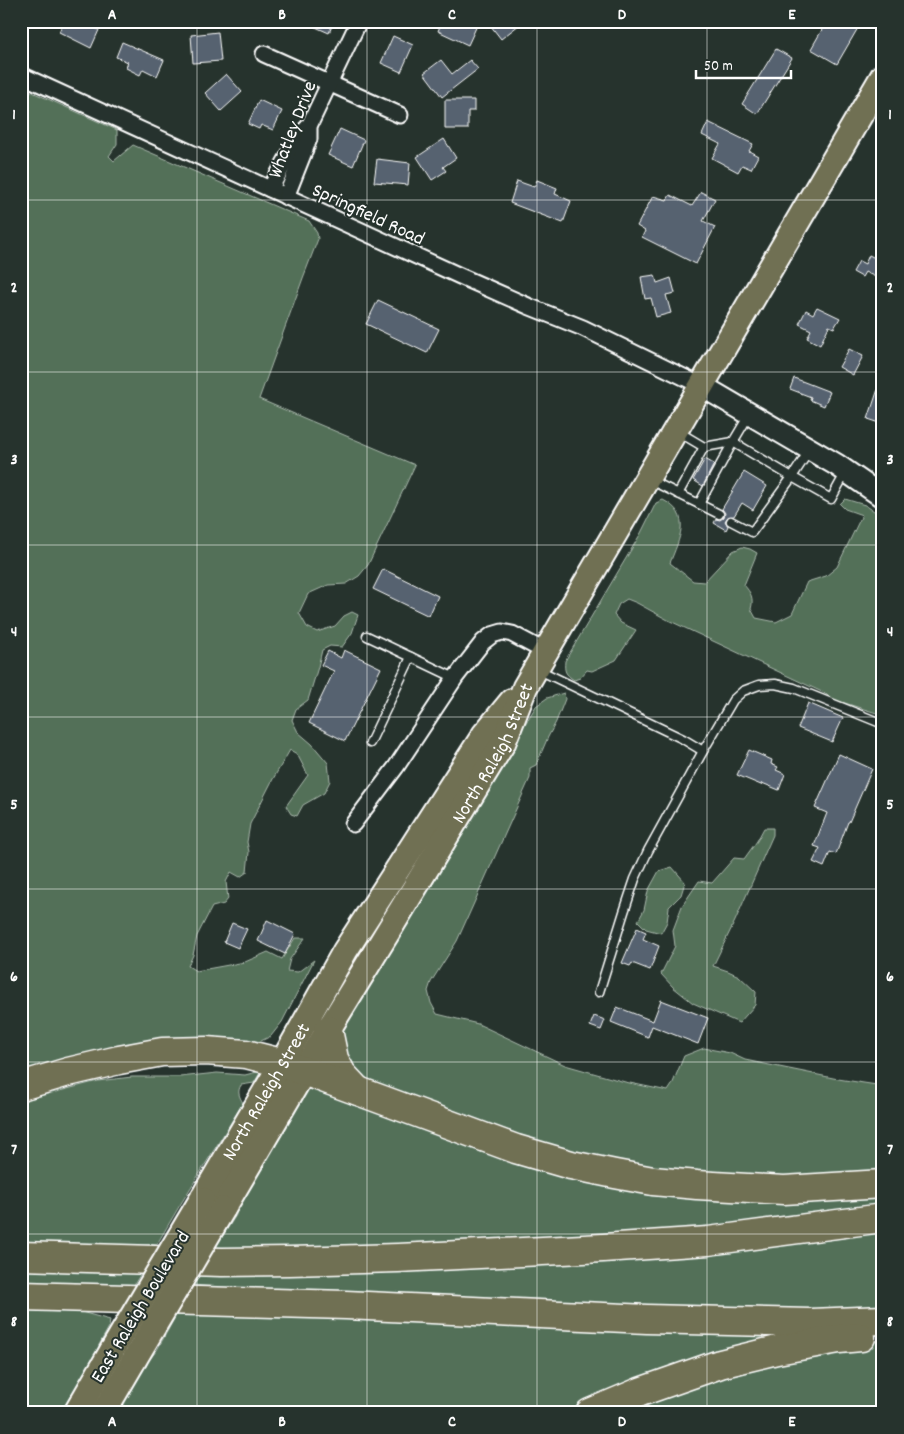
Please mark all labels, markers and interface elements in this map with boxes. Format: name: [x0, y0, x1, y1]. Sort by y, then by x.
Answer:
text: A: [108, 4, 117, 27]
text: B: [278, 4, 286, 27]
text: C: [448, 4, 456, 27]
text: D: [618, 4, 627, 27]
text: E: [788, 4, 796, 27]
scale bar: [696, 48, 792, 80]
text: 50 m: [704, 56, 733, 78]
street label: Whatley Drive: [262, 77, 325, 183]
text: 1: [12, 104, 16, 127]
text: 1: [888, 104, 892, 127]
street label: Springfield Road: [307, 177, 429, 254]
text: 2: [11, 277, 18, 300]
text: 2: [887, 277, 894, 300]
text: 3: [10, 449, 18, 472]
text: 3: [886, 449, 894, 472]
text: 4: [11, 621, 17, 644]
text: 4: [887, 621, 893, 644]
street label: North Raleigh Street: [446, 680, 542, 830]
text: 5: [10, 794, 18, 817]
text: 5: [886, 794, 894, 817]
text: 6: [10, 966, 18, 989]
text: 6: [886, 966, 894, 989]
street label: North Raleigh Street: [217, 1019, 319, 1167]
text: 7: [11, 1139, 17, 1162]
text: 7: [887, 1139, 893, 1162]
street label: East Raleigh Boulevard: [85, 1226, 198, 1389]
text: 8: [11, 1311, 18, 1334]
text: 8: [887, 1311, 894, 1334]
text: A: [108, 1411, 117, 1434]
text: B: [278, 1411, 286, 1434]
text: C: [448, 1411, 456, 1434]
text: D: [618, 1411, 627, 1434]
text: E: [788, 1411, 796, 1434]

